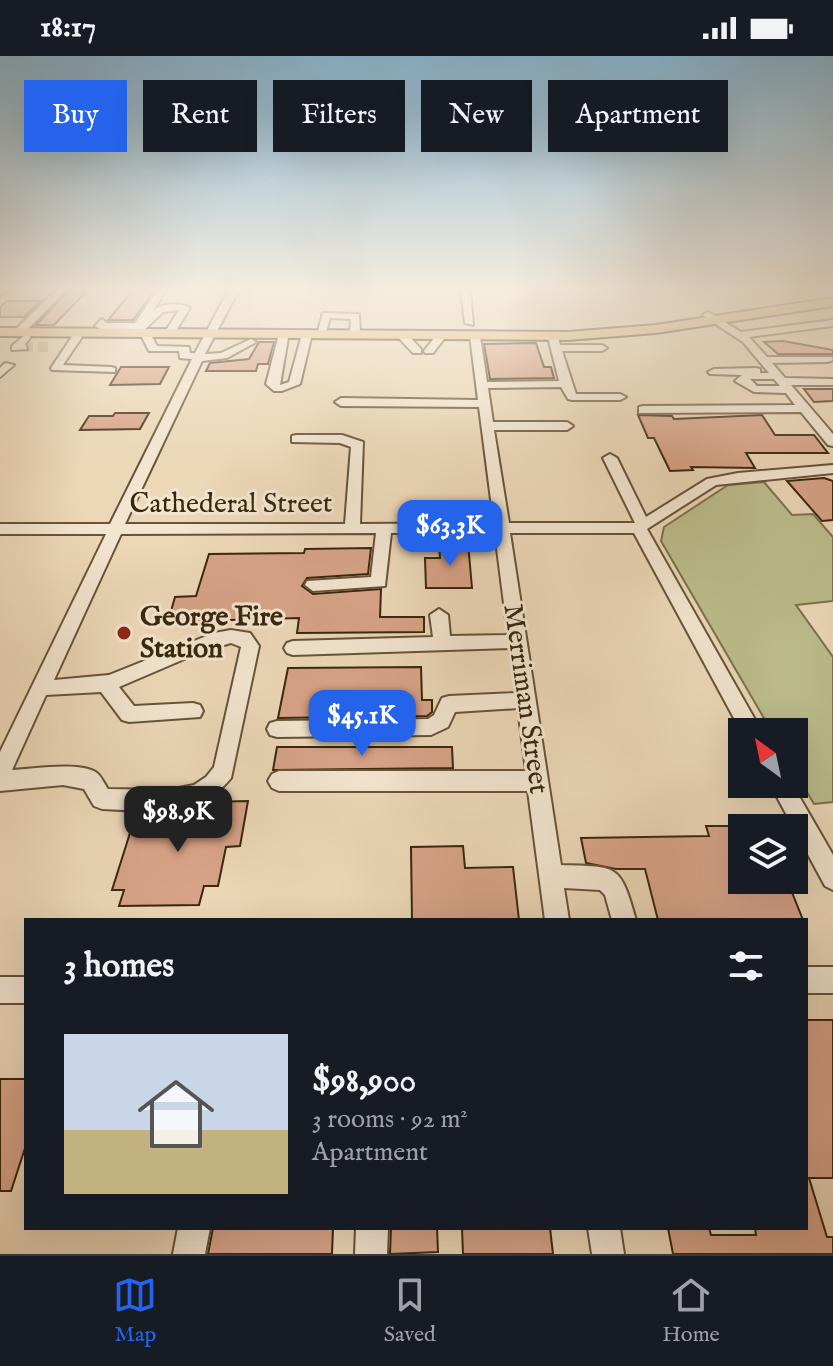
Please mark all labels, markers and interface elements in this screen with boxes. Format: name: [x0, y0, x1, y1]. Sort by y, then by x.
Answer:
text: 18:17: [40, 9, 96, 47]
chip: Buy: [24, 80, 127, 152]
chip: Rent: [143, 80, 257, 152]
chip: Filters: [273, 80, 405, 152]
chip: New: [421, 80, 532, 152]
chip: Apartment: [548, 80, 728, 152]
street label: Cathederal Street: [130, 487, 333, 522]
pin: $63.3K: [385, 500, 515, 568]
text: $63.3K: [415, 509, 485, 542]
place label: George Fire Station: [140, 600, 283, 667]
street label: Merriman Street: [494, 602, 556, 797]
marker: George Fire Station: [115, 624, 133, 642]
pin: $45.1K: [297, 690, 427, 758]
text: $45.1K: [327, 699, 397, 732]
north arrow: [728, 718, 808, 798]
map controls: [728, 718, 808, 894]
pin: $98.9K: [113, 786, 243, 854]
text: $98.9K: [142, 795, 214, 828]
button: layers: [728, 814, 808, 894]
icon: filters: [724, 944, 768, 988]
text: 3 homes: [64, 945, 174, 988]
text: $98,900: [312, 1060, 416, 1103]
icon: home: [128, 1066, 224, 1162]
text: 3 rooms · 92 m²: [312, 1103, 468, 1136]
text: Apartment: [312, 1136, 428, 1169]
tab: Map: [113, 1273, 157, 1349]
tab: Saved: [384, 1273, 436, 1349]
tab: Home: [662, 1273, 720, 1349]

